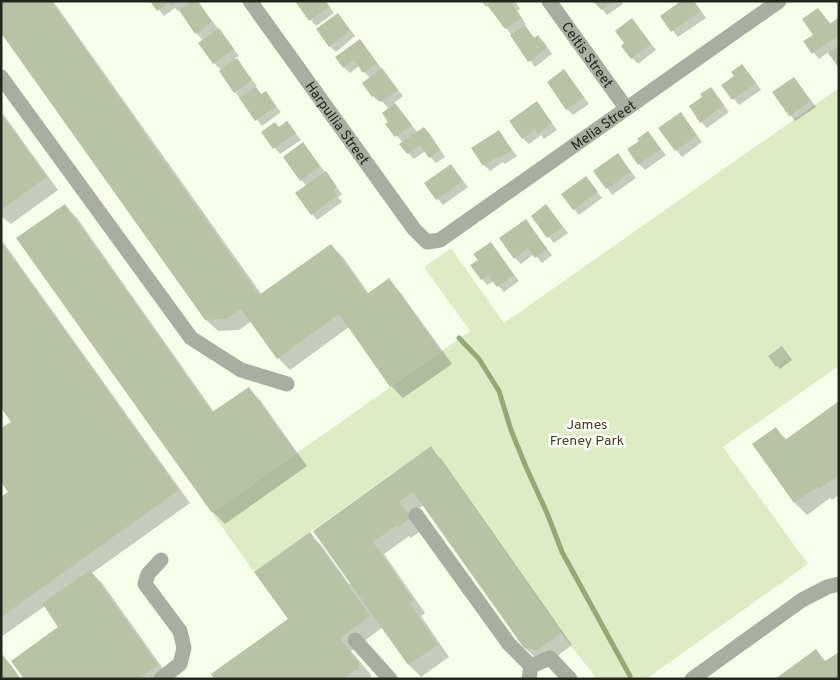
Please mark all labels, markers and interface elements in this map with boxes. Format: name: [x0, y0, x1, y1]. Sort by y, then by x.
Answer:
street label: Celtis Street: [557, 19, 616, 92]
street label: Harpullia Street: [301, 79, 372, 169]
street label: Melia Street: [568, 98, 640, 155]
park label: James Freney Park: [550, 417, 624, 450]

